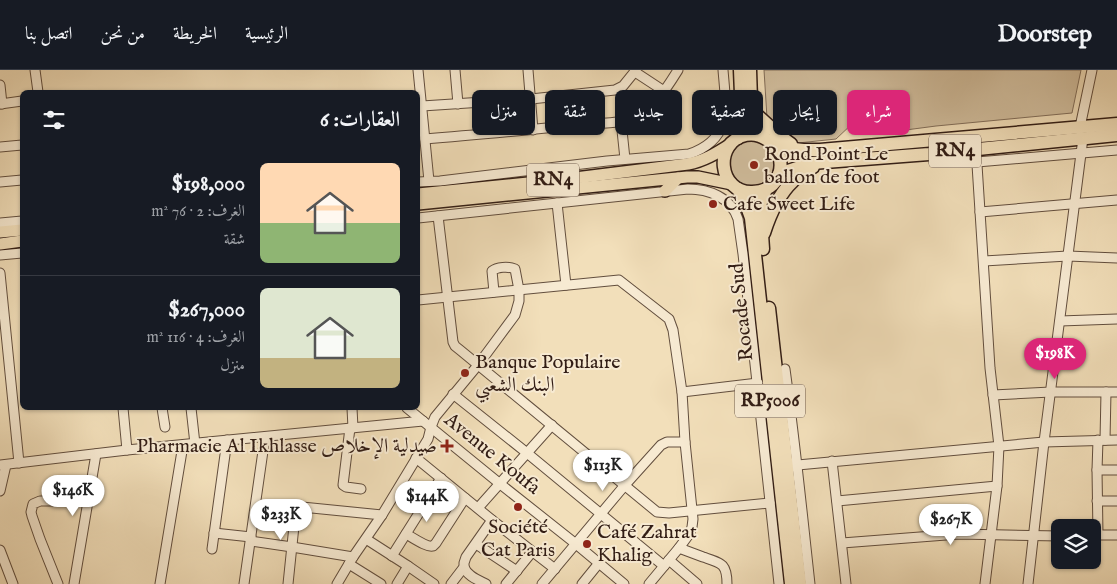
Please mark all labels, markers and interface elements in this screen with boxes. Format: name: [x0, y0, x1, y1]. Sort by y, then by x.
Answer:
text: Doorstep: [997, 19, 1092, 50]
text: اتصل بنا: [25, 23, 72, 46]
text: من نحن: [100, 23, 145, 46]
text: الخريطة: [173, 23, 217, 46]
text: الرئيسية: [245, 23, 288, 46]
chip: منزل: [472, 90, 535, 135]
chip: شقة: [545, 90, 605, 135]
chip: جديد: [615, 90, 682, 135]
chip: تصفية: [692, 90, 763, 135]
chip: إيجار: [773, 90, 837, 135]
chip: شراء: [847, 90, 910, 135]
icon: filters: [40, 106, 68, 134]
text: العقارات: 6: [320, 107, 400, 134]
road number: RN4: [929, 134, 981, 168]
place label: Rond Point Le ballon de foot: [764, 142, 888, 190]
marker: Rond Point Le ballon de foot: [748, 159, 760, 171]
road number: RN4: [527, 164, 579, 196]
text: $198,000: [172, 171, 245, 198]
icon: home: [300, 183, 360, 243]
place label: Cafe Sweet Life: [723, 192, 855, 217]
marker: Cafe Sweet Life: [707, 198, 719, 210]
text: الغرف: 2 · 76 m²: [151, 202, 245, 222]
text: شقة: [224, 230, 245, 250]
street label: Rocade Sud: [724, 261, 760, 362]
text: $267,000: [168, 297, 245, 324]
icon: home: [300, 308, 360, 368]
text: الغرف: 4 · 116 m²: [147, 328, 245, 348]
pin: $198K: [1020, 338, 1090, 380]
text: $198K: [1035, 344, 1075, 364]
place label: Banque Populaire البنك الشعبي: [475, 350, 620, 403]
text: منزل: [220, 356, 245, 376]
marker: Banque Populaire البنك الشعبي: [459, 367, 471, 379]
road number: RP5006: [735, 384, 805, 418]
street label: Avenue Koufa: [438, 407, 546, 501]
place label: Pharmacie Al Ikhlasse صيدلية الإخلاص: [136, 434, 437, 460]
marker: Pharmacie Al Ikhlasse صيدلية الإخلاص: [441, 440, 453, 452]
pin: $113K: [568, 450, 638, 492]
text: $113K: [584, 456, 622, 476]
pin: $146K: [38, 474, 108, 517]
pin: $144K: [392, 480, 462, 523]
text: $146K: [53, 481, 93, 501]
text: $144K: [406, 487, 448, 507]
pin: $233K: [246, 498, 316, 541]
marker: Société Cat Paris: [512, 501, 524, 513]
pin: $267K: [916, 504, 986, 546]
text: $233K: [261, 505, 301, 525]
text: $267K: [930, 510, 972, 530]
place label: Société Cat Paris: [481, 515, 555, 563]
map controls: [1051, 519, 1101, 569]
button: layers: [1051, 519, 1101, 569]
place label: Café Zahrat Khalig: [597, 520, 697, 568]
marker: Café Zahrat Khalig: [581, 538, 593, 550]

